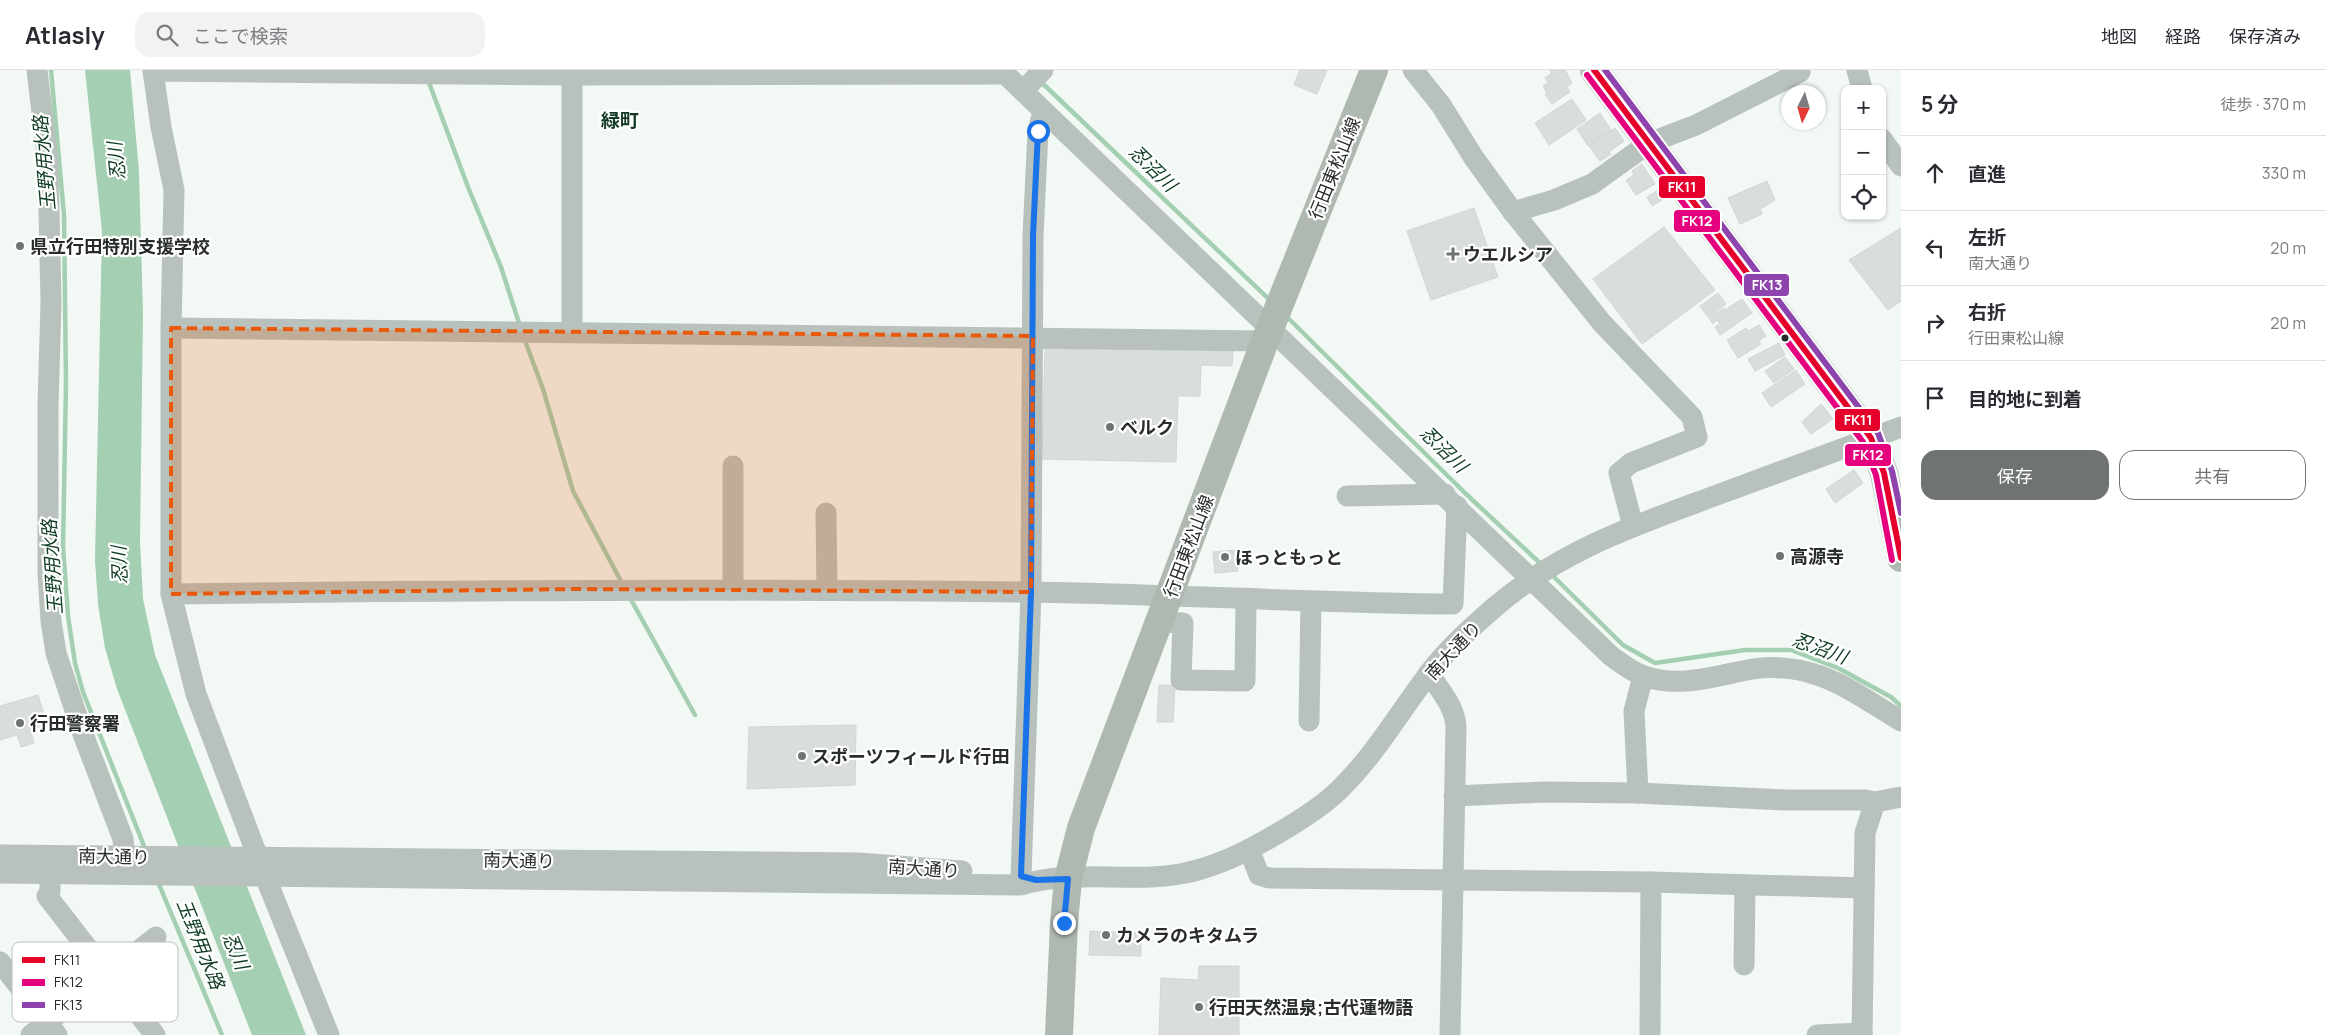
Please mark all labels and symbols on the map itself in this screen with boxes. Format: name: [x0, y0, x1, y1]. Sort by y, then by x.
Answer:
north arrow: [1781, 85, 1826, 130]
district label: 緑町: [601, 107, 639, 133]
water label: 玉野用水路: [27, 113, 61, 211]
street label: 行田東松山線: [1303, 113, 1365, 223]
route start: [1027, 120, 1050, 143]
water label: 忍川: [101, 139, 131, 181]
water label: 忍沼川: [1123, 139, 1184, 199]
line badge: FK11: [1658, 175, 1706, 199]
text: FK11: [1668, 177, 1696, 196]
line badge: FK12: [1673, 209, 1721, 233]
text: FK12: [1682, 211, 1712, 230]
place label: 県立行田特別支援学校: [30, 234, 210, 258]
marker: 県立行田特別支援学校: [14, 240, 26, 252]
place label: ウエルシア: [1463, 242, 1553, 266]
marker: ウエルシア: [1447, 248, 1459, 260]
line badge: FK13: [1743, 273, 1790, 297]
text: FK13: [1752, 275, 1782, 294]
unlabelled marker: [1780, 333, 1790, 343]
line badge: FK11: [1834, 408, 1881, 432]
text: FK11: [1844, 410, 1872, 429]
place label: ベルク: [1120, 415, 1174, 439]
water label: 忍沼川: [1414, 420, 1475, 480]
marker: ベルク: [1104, 421, 1116, 433]
line badge: FK12: [1844, 443, 1892, 467]
text: FK12: [1853, 445, 1883, 464]
street label: 行田東松山線: [1157, 491, 1219, 601]
water label: 玉野用水路: [36, 517, 68, 615]
water label: 忍川: [105, 544, 133, 584]
place label: 高源寺: [1790, 544, 1844, 568]
place label: ほっともっと: [1235, 545, 1343, 569]
marker: 高源寺: [1774, 550, 1786, 562]
marker: ほっともっと: [1219, 551, 1231, 563]
street label: 南大通り: [1420, 615, 1486, 685]
water label: 忍沼川: [1789, 626, 1853, 671]
place label: 行田警察署: [30, 711, 120, 735]
marker: 行田警察署: [14, 717, 26, 729]
place label: スポーツフィールド行田: [812, 744, 1009, 768]
marker: スポーツフィールド行田: [796, 750, 808, 762]
street label: 南大通り: [78, 843, 150, 869]
street label: 南大通り: [483, 847, 555, 873]
street label: 南大通り: [887, 854, 961, 882]
water label: 玉野用水路: [171, 895, 232, 995]
route end: [1053, 912, 1076, 935]
place label: カメラのキタムラ: [1116, 923, 1259, 947]
water label: 忍川: [217, 928, 256, 975]
marker: カメラのキタムラ: [1100, 929, 1112, 941]
legend: [12, 942, 178, 1022]
text: FK11: [54, 950, 80, 969]
text: FK12: [54, 972, 83, 991]
text: FK13: [54, 995, 83, 1014]
place label: 行田天然温泉;古代蓮物語: [1209, 995, 1413, 1019]
marker: 行田天然温泉;古代蓮物語: [1193, 1001, 1205, 1013]

